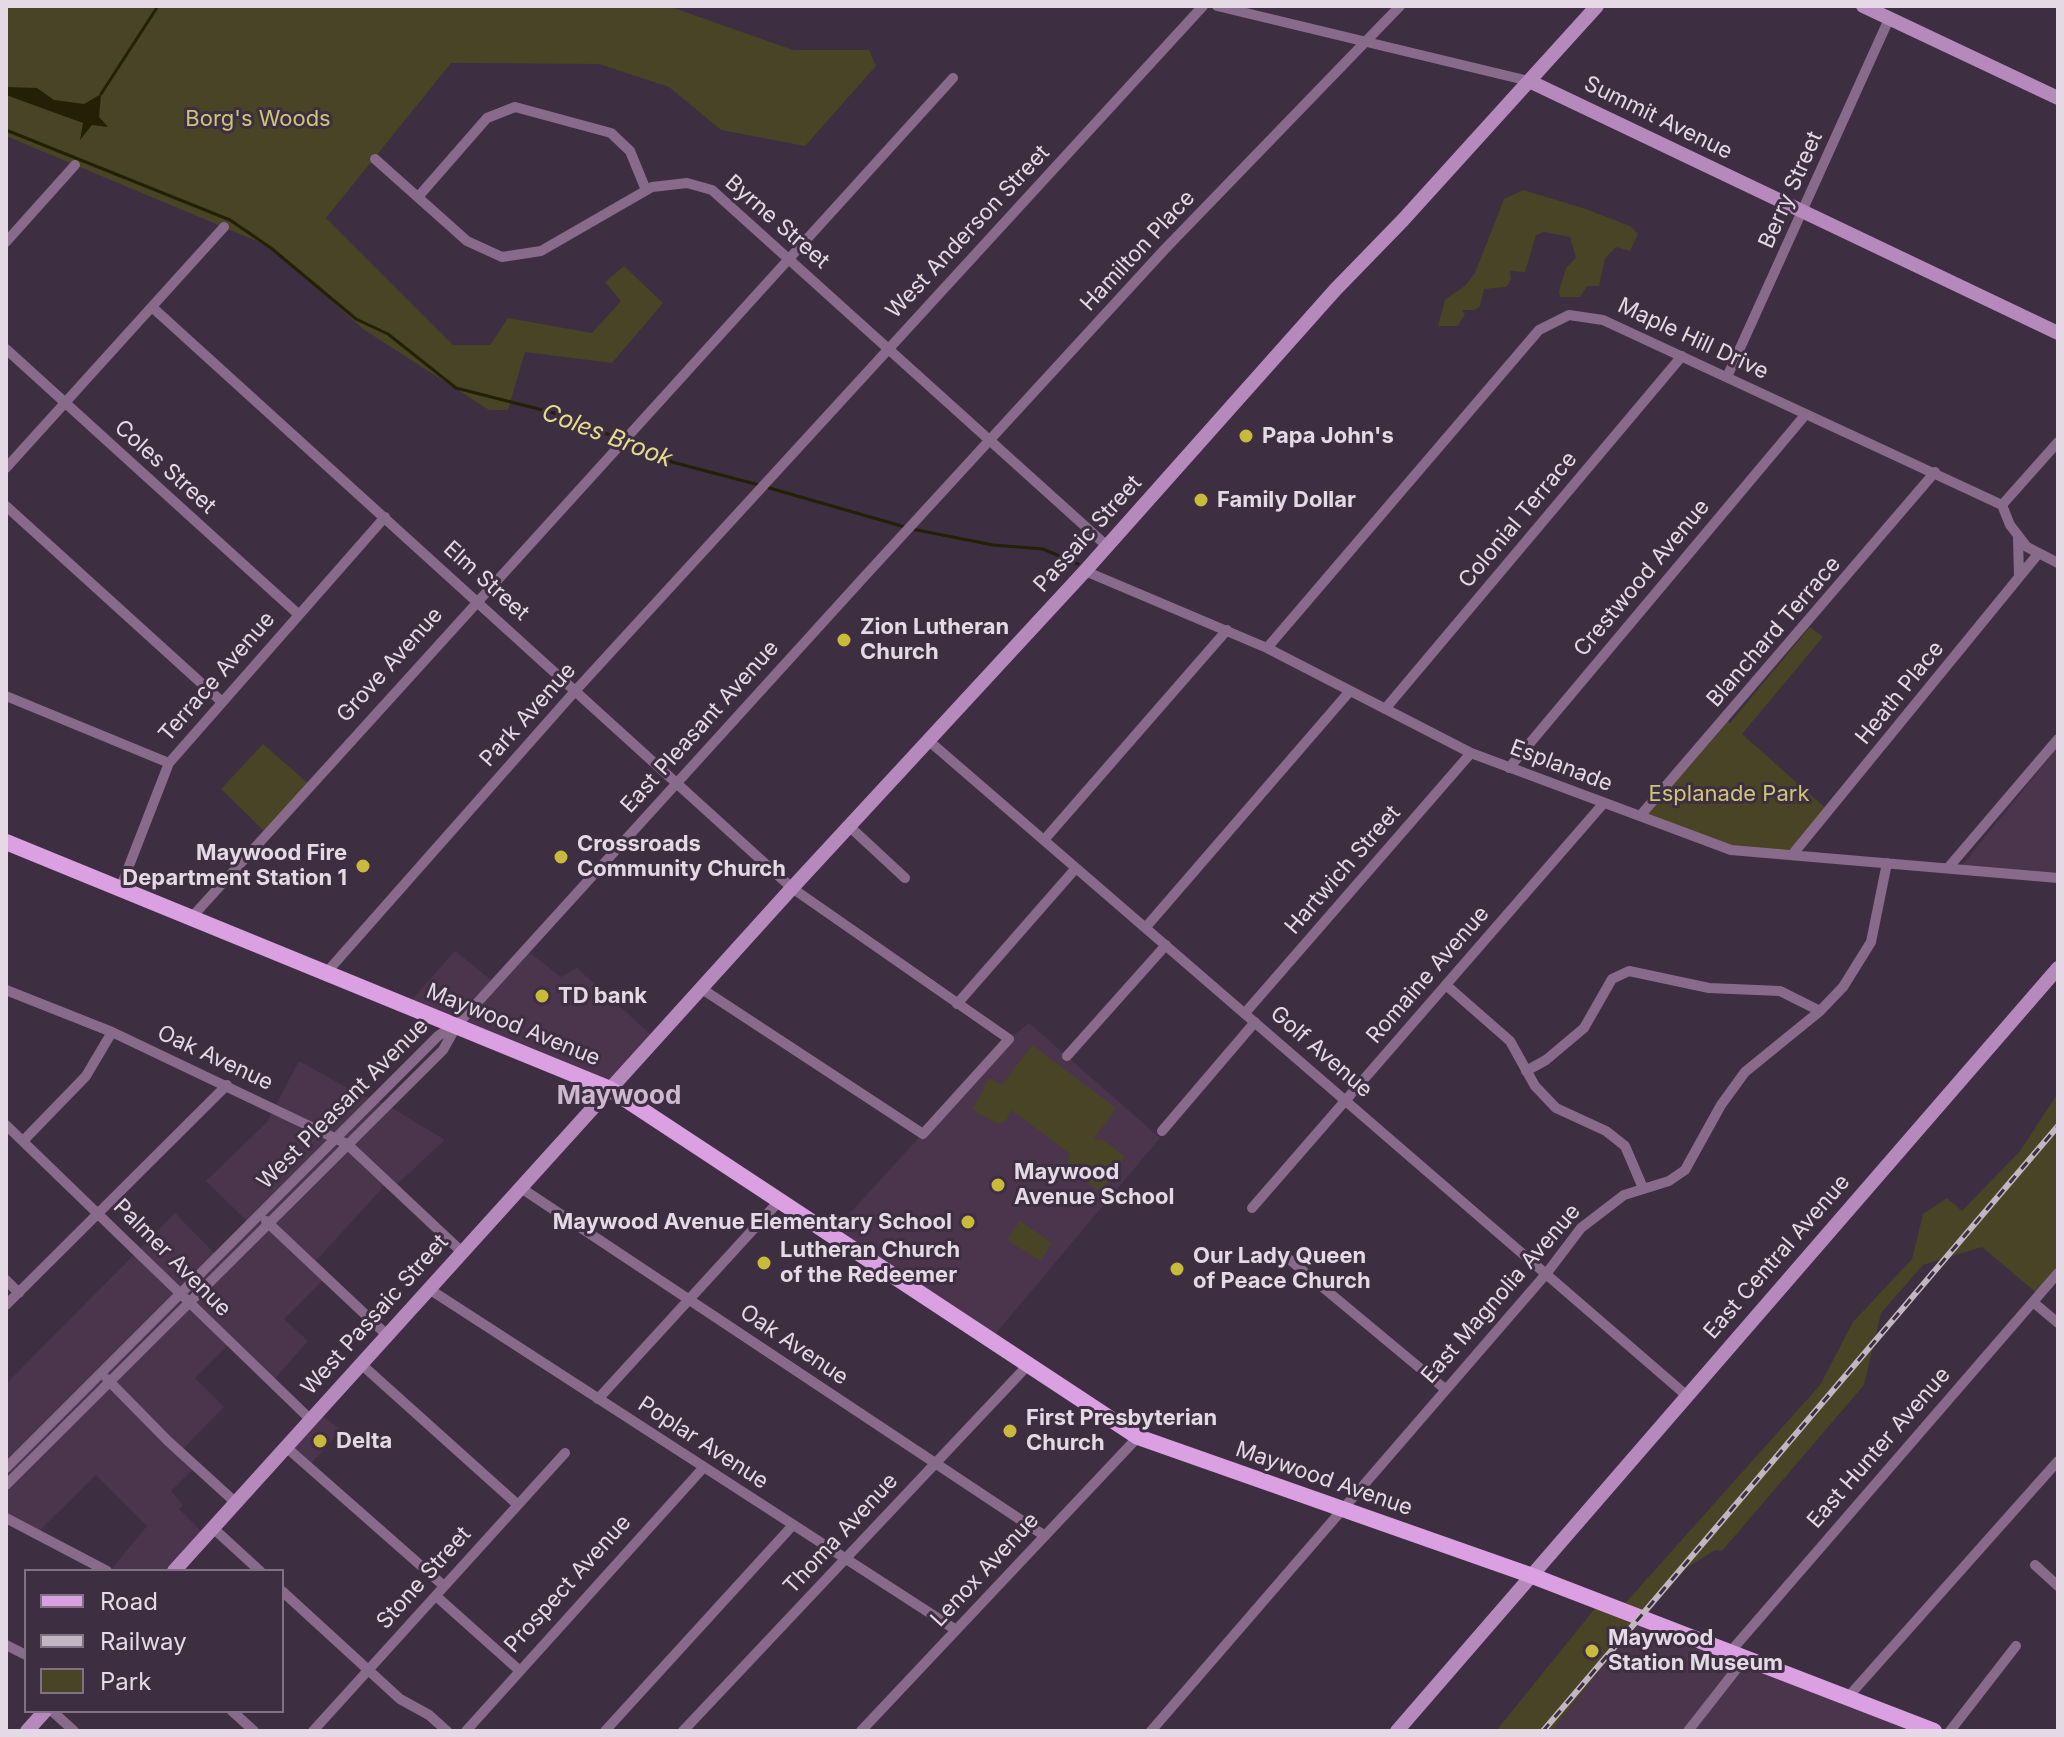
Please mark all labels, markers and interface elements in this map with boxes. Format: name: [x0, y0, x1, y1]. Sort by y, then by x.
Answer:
street label: Summit Avenue: [1580, 71, 1736, 165]
park label: Borg's Woods: [185, 106, 331, 132]
street label: Berry Street: [1753, 127, 1829, 253]
street label: West Anderson Street: [881, 140, 1055, 324]
street label: Byrne Street: [719, 170, 835, 274]
street label: Hamilton Place: [1075, 185, 1201, 317]
street label: Maple Hill Drive: [1613, 293, 1773, 385]
water label: Coles Brook: [538, 398, 676, 474]
street label: Coles Street: [109, 415, 221, 519]
place label: Papa John's: [1262, 423, 1394, 449]
marker: Papa John's: [1237, 427, 1255, 445]
street label: Colonial Terrace: [1453, 446, 1583, 594]
street label: Passaic Street: [1029, 470, 1147, 598]
place label: Family Dollar: [1217, 487, 1356, 513]
marker: Family Dollar: [1192, 491, 1210, 509]
street label: Crestwood Avenue: [1569, 494, 1715, 662]
street label: Elm Street: [438, 536, 534, 626]
street label: Blanchard Terrace: [1702, 551, 1846, 713]
street label: Grove Avenue: [332, 602, 448, 728]
street label: Terrace Avenue: [153, 607, 281, 747]
place label: Zion Lutheran Church: [860, 614, 1009, 666]
marker: Zion Lutheran Church: [835, 631, 853, 649]
street label: East Pleasant Avenue: [616, 635, 784, 819]
street label: Heath Place: [1850, 636, 1950, 750]
street label: Park Avenue: [475, 658, 581, 772]
street label: Esplanade: [1506, 734, 1616, 798]
park label: Esplanade Park: [1649, 781, 1809, 807]
street label: Hartwich Street: [1280, 800, 1406, 940]
place label: Crossroads Community Church: [577, 831, 786, 882]
place label: Maywood Fire Department Station 1: [122, 840, 347, 892]
marker: Crossroads Community Church: [552, 848, 570, 866]
marker: Maywood Fire Department Station 1: [354, 857, 372, 875]
street label: Romaine Avenue: [1361, 901, 1495, 1049]
street label: Maywood Avenue: [422, 978, 604, 1072]
place label: TD bank: [558, 983, 647, 1009]
marker: TD bank: [533, 987, 551, 1005]
street label: Golf Avenue: [1265, 1001, 1377, 1103]
street label: West Pleasant Avenue: [252, 1013, 434, 1195]
street label: Oak Avenue: [153, 1020, 277, 1096]
district label: Maywood: [557, 1080, 681, 1112]
place label: Maywood Avenue School: [1014, 1159, 1175, 1210]
street label: East Central Avenue: [1698, 1169, 1856, 1345]
marker: Maywood Avenue School: [989, 1176, 1007, 1194]
street label: Palmer Avenue: [108, 1194, 236, 1322]
street label: East Magnolia Avenue: [1416, 1199, 1586, 1389]
place label: Maywood Avenue Elementary School: [553, 1209, 952, 1235]
marker: Maywood Avenue Elementary School: [959, 1213, 977, 1231]
street label: West Passaic Street: [296, 1229, 454, 1401]
place label: Lutheran Church of the Redeemer: [780, 1237, 960, 1288]
place label: Our Lady Queen of Peace Church: [1193, 1243, 1371, 1294]
marker: Lutheran Church of the Redeemer: [755, 1254, 773, 1272]
marker: Our Lady Queen of Peace Church: [1168, 1260, 1186, 1278]
street label: Oak Avenue: [735, 1299, 853, 1391]
street label: East Hunter Avenue: [1802, 1362, 1956, 1534]
street label: Poplar Avenue: [633, 1391, 773, 1495]
place label: First Presbyterian Church: [1026, 1405, 1217, 1456]
marker: First Presbyterian Church: [1001, 1422, 1019, 1440]
place label: Delta: [336, 1428, 392, 1454]
marker: Delta: [311, 1432, 329, 1450]
street label: Maywood Avenue: [1232, 1436, 1416, 1522]
street label: Thoma Avenue: [778, 1468, 904, 1600]
street label: Lenox Avenue: [925, 1507, 1045, 1633]
street label: Prospect Avenue: [499, 1510, 637, 1658]
street label: Stone Street: [371, 1521, 477, 1635]
legend: [24, 1569, 284, 1713]
text: Road: [100, 1587, 158, 1616]
place label: Maywood Station Museum: [1608, 1625, 1783, 1676]
text: Railway: [100, 1627, 187, 1656]
marker: Maywood Station Museum: [1583, 1642, 1601, 1660]
text: Park: [100, 1667, 151, 1696]

